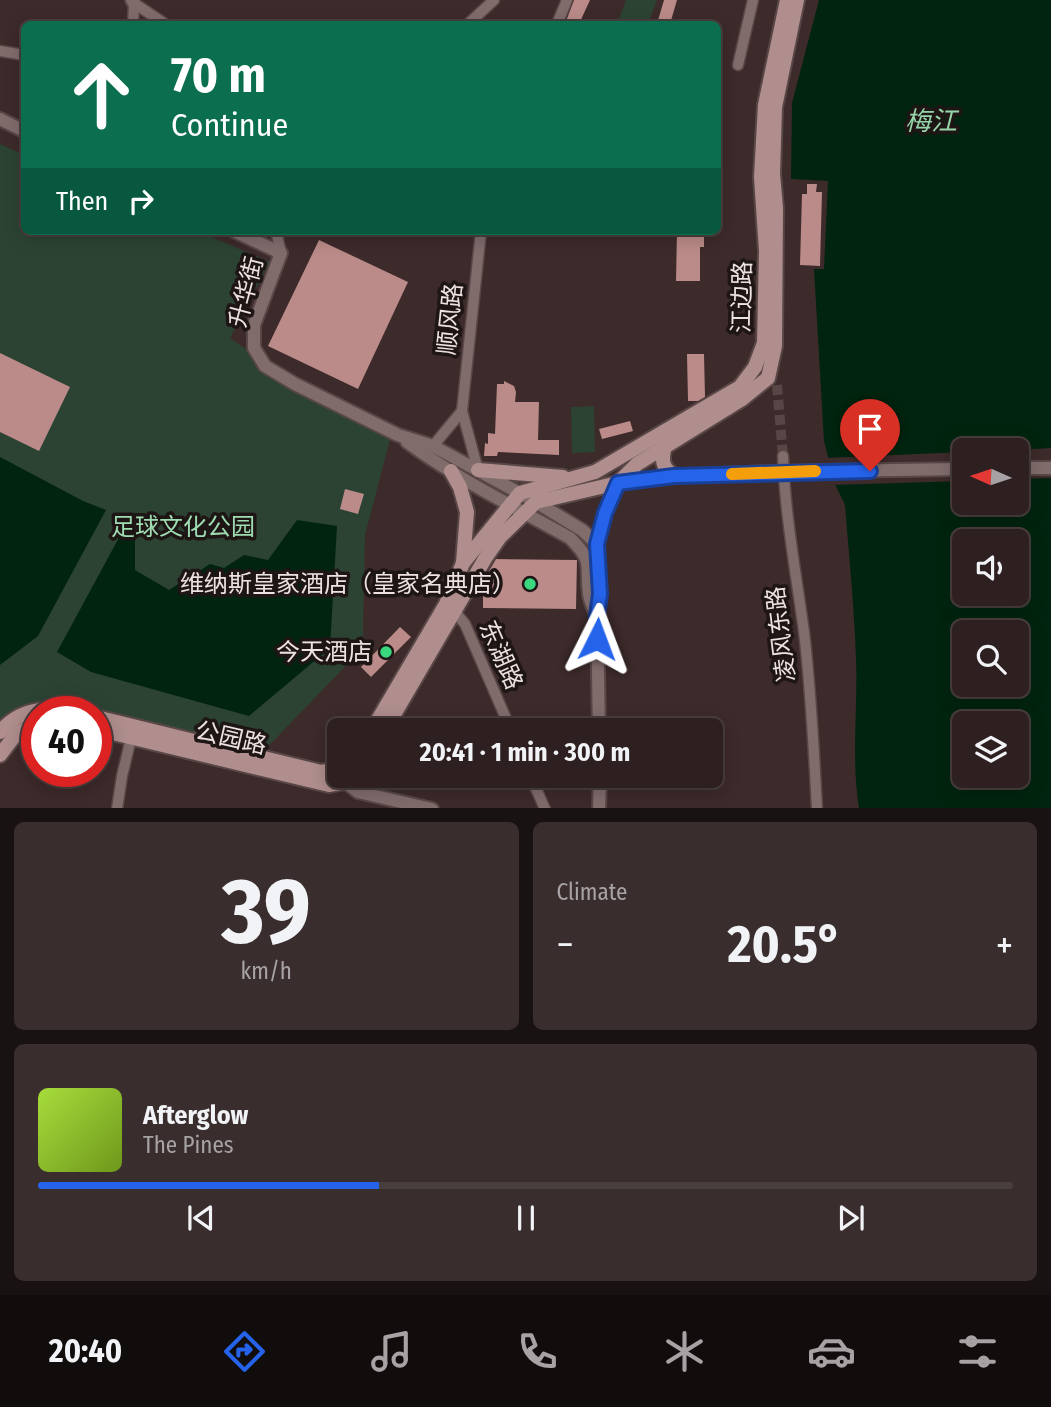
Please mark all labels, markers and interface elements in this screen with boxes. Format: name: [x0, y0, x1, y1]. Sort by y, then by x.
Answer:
text: 70 m: [171, 46, 266, 105]
icon: ahead: [56, 49, 147, 140]
text: Continue: [171, 106, 288, 144]
water label: 梅江: [905, 106, 960, 137]
icon: right: [122, 182, 160, 220]
text: Then: [56, 186, 108, 217]
street label: 升华街: [223, 254, 269, 330]
street label: 江边路: [727, 261, 757, 333]
street label: 顺风路: [432, 282, 468, 356]
pin: [840, 399, 900, 471]
icon: arrive: [851, 410, 889, 448]
north arrow: [952, 438, 1029, 514]
map controls: [952, 438, 1029, 788]
park label: 足球文化公园: [111, 513, 255, 541]
button: sound: [952, 529, 1029, 606]
place label: 维纳斯皇家酒店（皇家名典店）: [180, 570, 516, 598]
marker: 维纳斯皇家酒店（皇家名典店）: [522, 576, 538, 592]
street label: 凌风东路: [761, 585, 801, 683]
position arrow: [560, 602, 634, 676]
street label: 东湖路: [474, 616, 528, 694]
button: search: [952, 620, 1029, 697]
place label: 今天酒店: [276, 638, 372, 666]
marker: 今天酒店: [378, 644, 394, 660]
speed limit sign: 40: [21, 696, 112, 787]
button: layers: [952, 711, 1029, 788]
street label: 公园路: [193, 716, 269, 760]
text: 20:41 · 1 min · 300 m: [420, 737, 630, 768]
text: 39: [222, 857, 311, 966]
text: Climate: [557, 878, 627, 906]
text: 20.5°: [728, 913, 842, 976]
text: −: [557, 922, 574, 968]
text: +: [996, 922, 1013, 968]
text: km/h: [241, 957, 292, 985]
text: Afterglow: [143, 1100, 248, 1131]
text: The Pines: [143, 1131, 234, 1159]
icon: previous: [182, 1199, 220, 1237]
icon: pause: [507, 1199, 545, 1237]
icon: next: [832, 1199, 870, 1237]
icon: directions: [220, 1327, 269, 1376]
icon: music: [367, 1327, 416, 1376]
icon: phone: [513, 1327, 562, 1376]
icon: climate: [660, 1327, 709, 1376]
icon: car: [807, 1327, 856, 1376]
icon: filters: [953, 1327, 1002, 1376]
text: 20:40: [49, 1332, 122, 1370]

